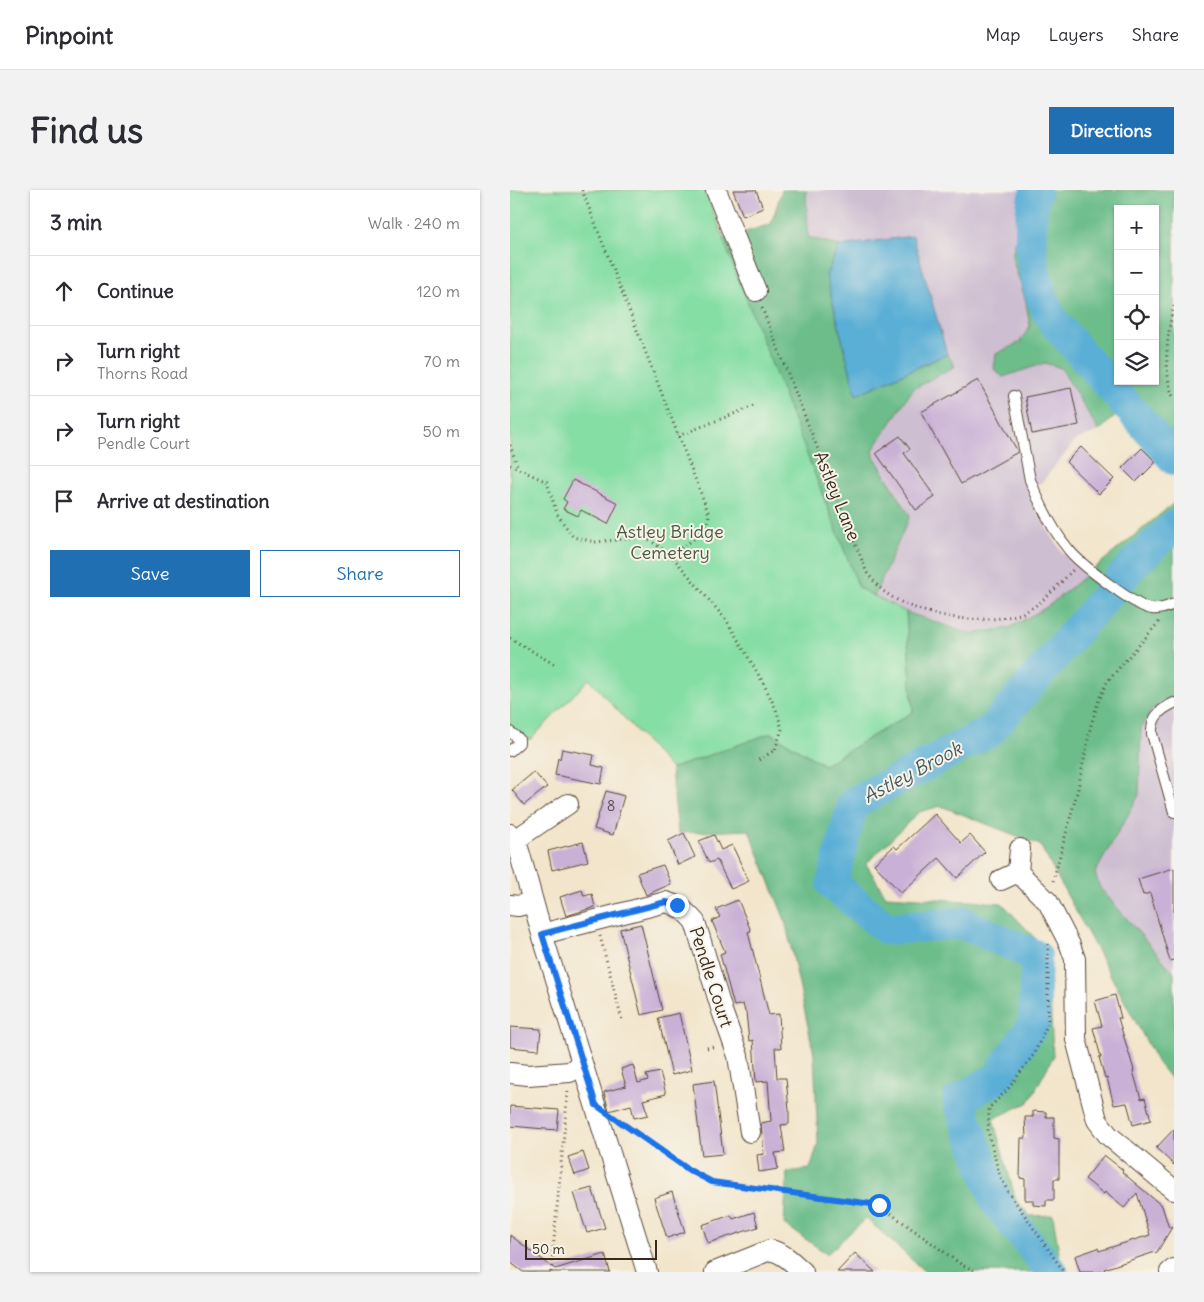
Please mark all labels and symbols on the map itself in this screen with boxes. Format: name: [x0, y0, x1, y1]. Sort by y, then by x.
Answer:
street label: Astley Lane: [809, 448, 866, 544]
park label: Astley Bridge Cemetery: [616, 520, 724, 564]
water label: Astley Brook: [859, 735, 967, 808]
house number: 8: [607, 796, 615, 815]
route end: [666, 894, 689, 917]
street label: Pendle Court: [684, 924, 739, 1030]
route start: [868, 1194, 891, 1217]
scale bar: [525, 1237, 658, 1260]

